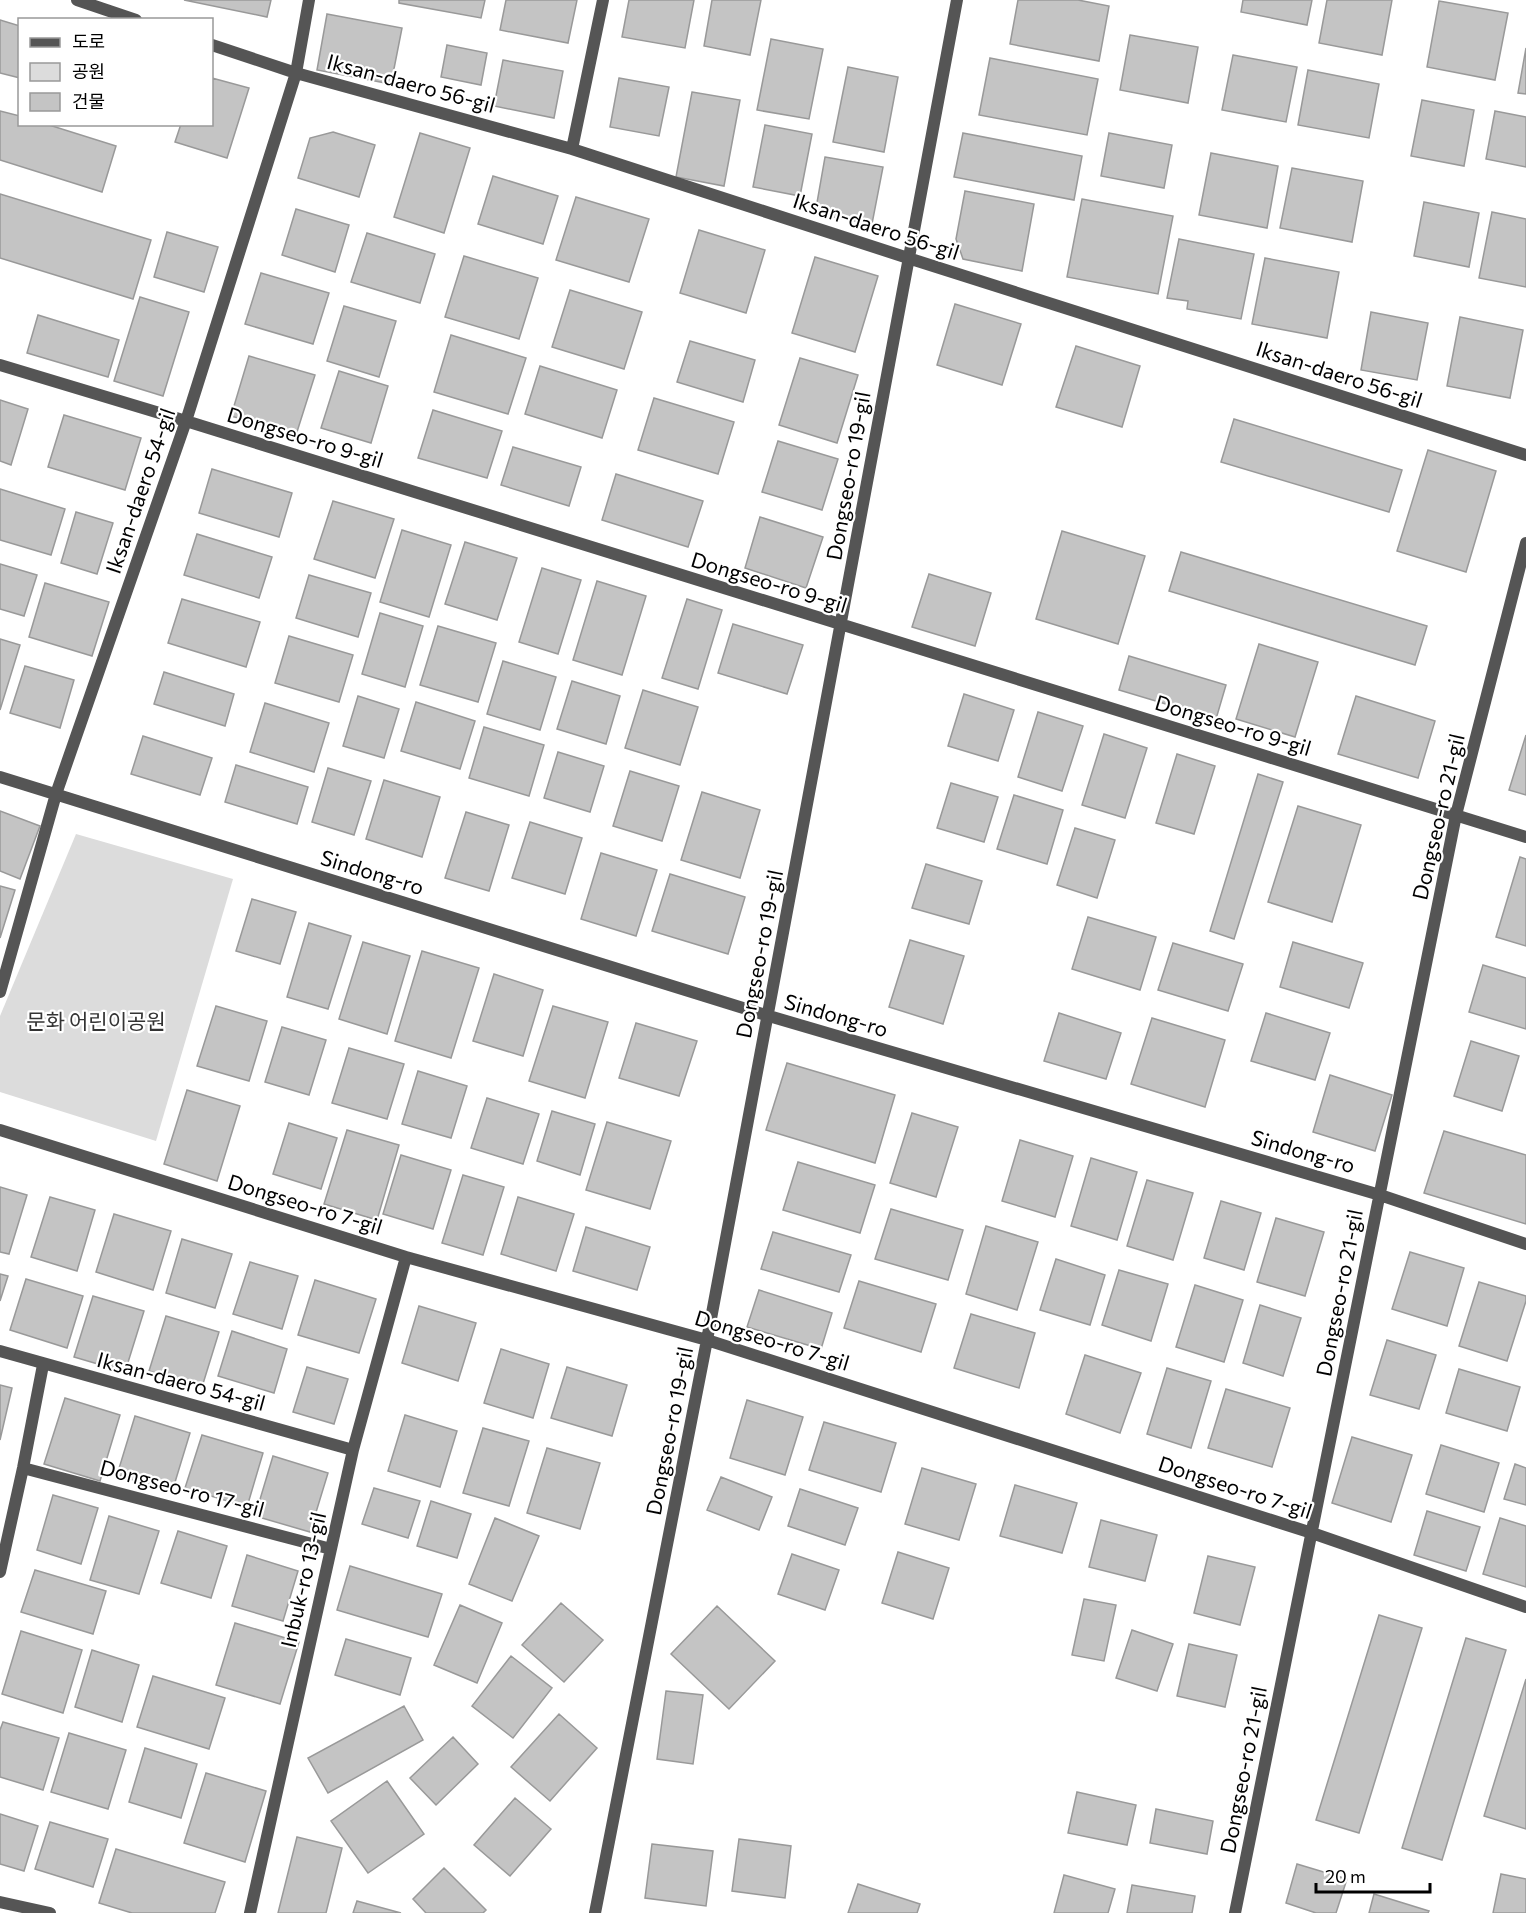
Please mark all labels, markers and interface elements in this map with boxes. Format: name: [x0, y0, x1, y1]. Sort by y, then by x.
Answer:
legend: [18, 18, 213, 126]
text: 도로: [72, 30, 105, 52]
street label: Iksan-daero 56-gil: [324, 48, 498, 117]
text: 공원: [72, 60, 105, 82]
text: 건물: [72, 90, 105, 112]
street label: Iksan-daero 56-gil: [790, 187, 963, 264]
street label: Iksan-daero 56-gil: [1253, 335, 1426, 412]
street label: Dongseo-ro 19-gil: [820, 389, 875, 562]
street label: Dongseo-ro 9-gil: [224, 401, 386, 472]
street label: Iksan-daero 54-gil: [100, 405, 180, 576]
street label: Dongseo-ro 9-gil: [688, 546, 850, 617]
street label: Dongseo-ro 9-gil: [1152, 689, 1314, 760]
street label: Dongseo-ro 21-gil: [1406, 731, 1469, 902]
street label: Sindong-ro: [318, 844, 427, 899]
street label: Dongseo-ro 19-gil: [730, 867, 787, 1040]
street label: Sindong-ro: [782, 988, 891, 1041]
park label: 문화 어린이공원: [26, 1008, 166, 1033]
street label: Sindong-ro: [1249, 1124, 1358, 1177]
street label: Dongseo-ro 7-gil: [225, 1168, 386, 1239]
street label: Dongseo-ro 21-gil: [1310, 1207, 1367, 1378]
street label: Dongseo-ro 7-gil: [692, 1304, 853, 1375]
street label: Dongseo-ro 19-gil: [640, 1344, 697, 1517]
street label: Iksan-daero 54-gil: [95, 1346, 268, 1415]
street label: Dongseo-ro 7-gil: [1155, 1450, 1315, 1523]
street label: Dongseo-ro 17-gil: [97, 1454, 267, 1522]
street label: Inbuk-ro 13-gil: [275, 1509, 330, 1650]
street label: Dongseo-ro 21-gil: [1214, 1684, 1271, 1855]
scale bar: [1316, 1856, 1430, 1894]
text: 20 m: [1325, 1865, 1366, 1887]

